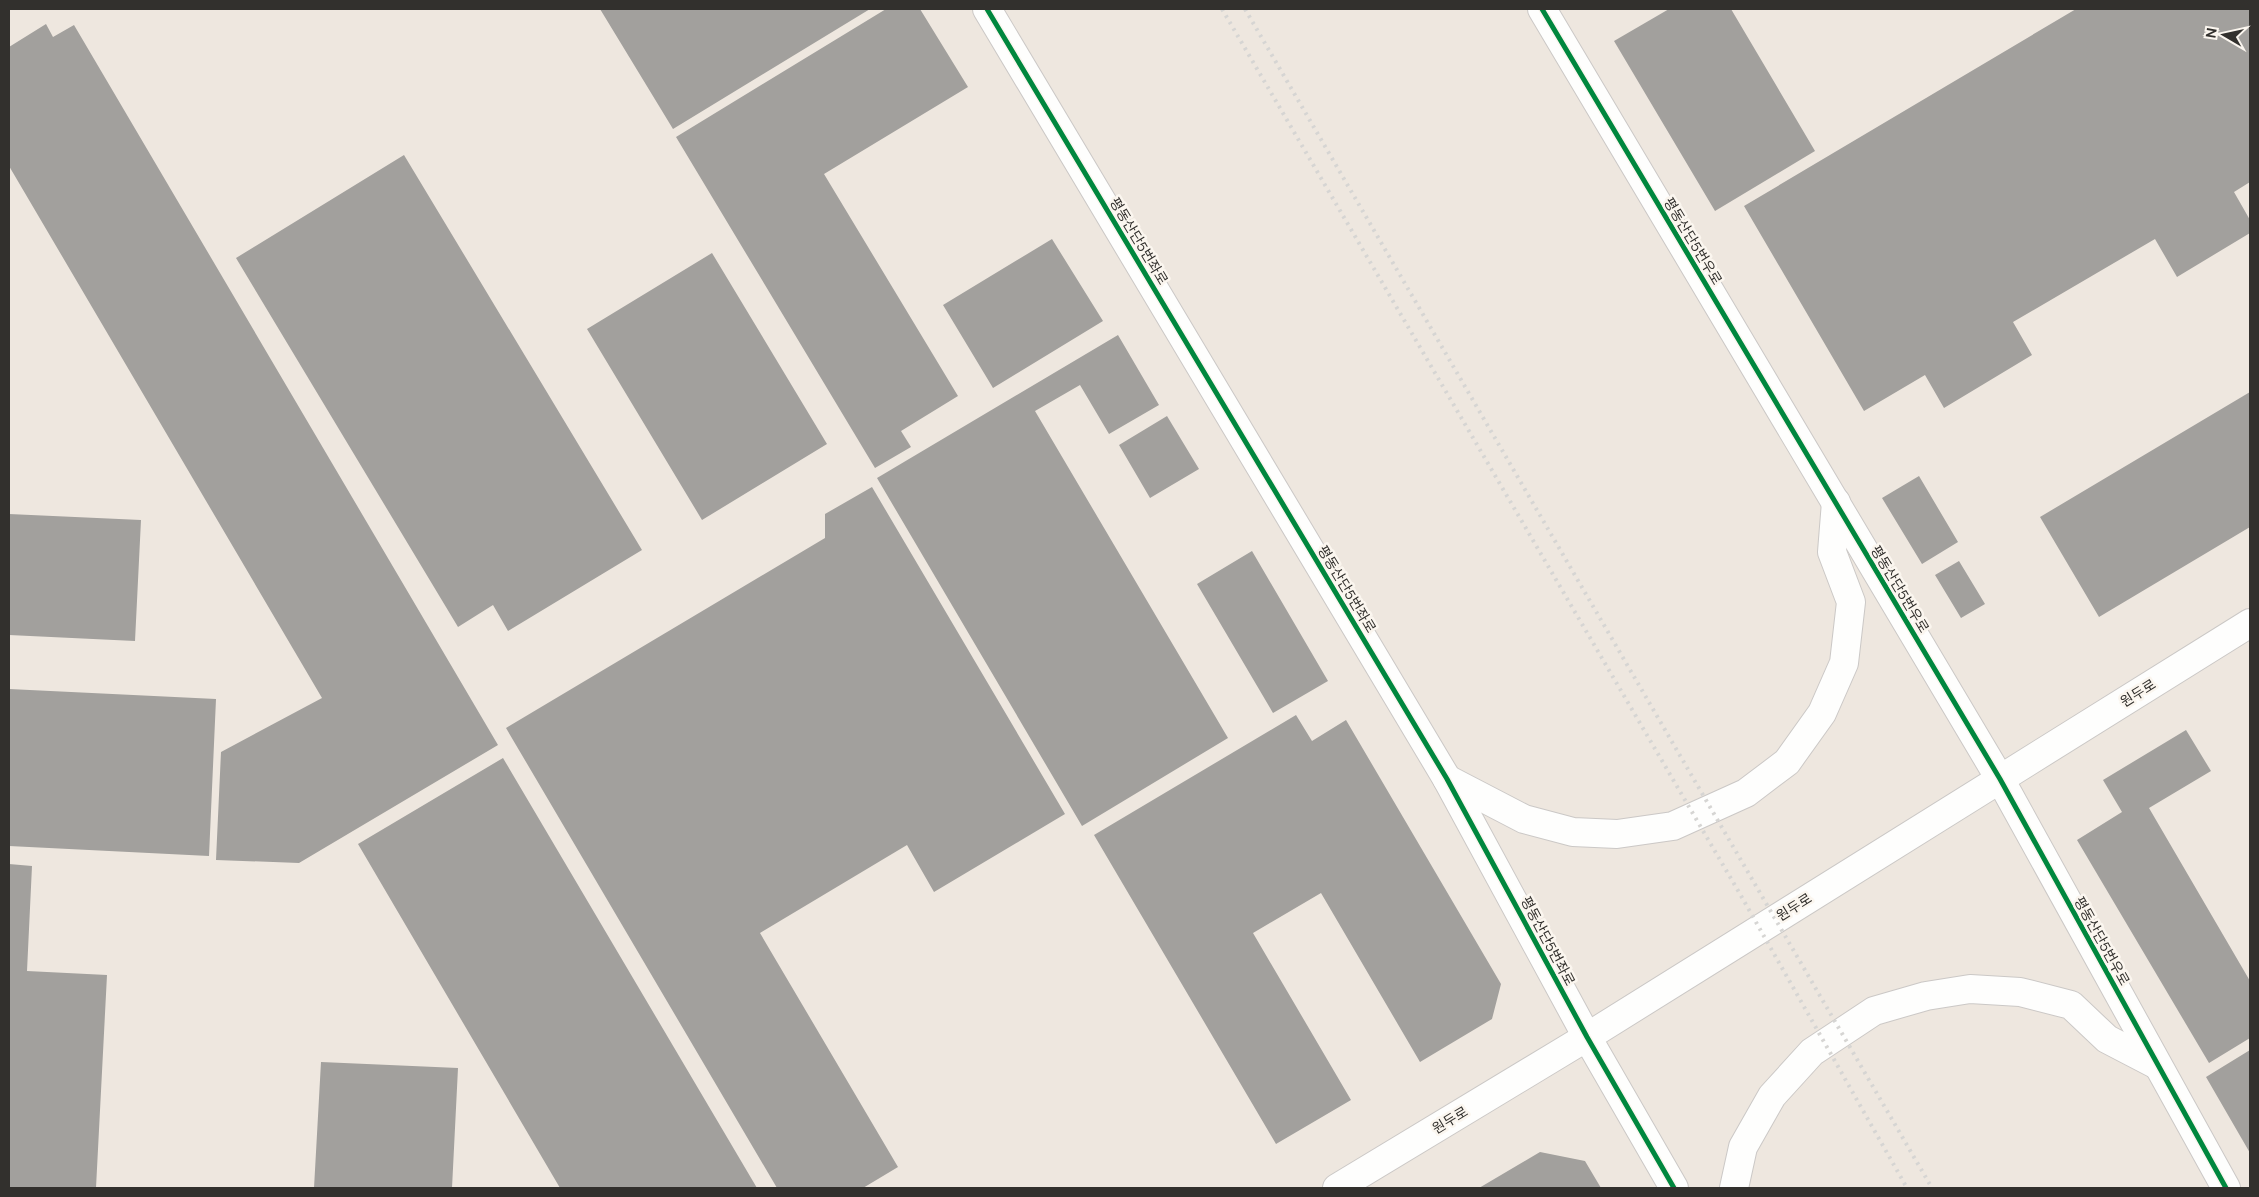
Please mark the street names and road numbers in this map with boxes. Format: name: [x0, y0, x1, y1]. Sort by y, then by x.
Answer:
street label: 평동산단5번좌로: [1106, 194, 1172, 288]
street label: 평동산단5번우로: [1660, 194, 1726, 288]
street label: 평동산단5번좌로: [1314, 542, 1380, 636]
street label: 평동산단5번우로: [1867, 542, 1933, 636]
street label: 원두로: [2117, 675, 2159, 711]
street label: 원두로: [1773, 889, 1815, 925]
street label: 평동산단5번좌로: [1517, 893, 1579, 989]
street label: 평동산단5번우로: [2070, 893, 2134, 989]
street label: 원두로: [1429, 1102, 1471, 1138]

